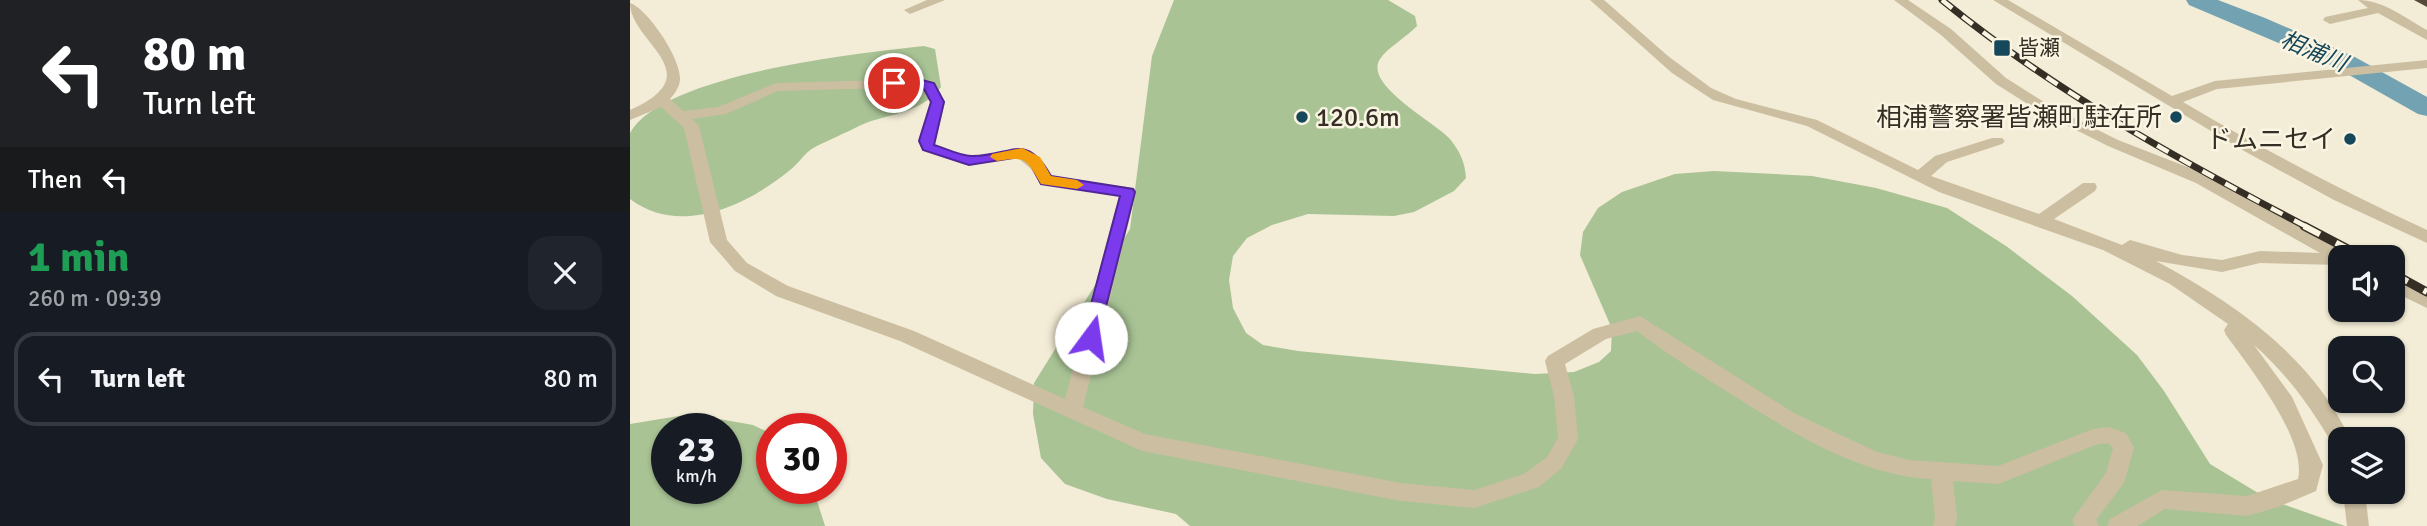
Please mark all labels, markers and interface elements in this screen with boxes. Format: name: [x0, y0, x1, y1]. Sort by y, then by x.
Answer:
text: 80 m: [143, 24, 246, 84]
water label: 相浦川: [2276, 25, 2354, 79]
icon: left: [28, 28, 119, 119]
place label: 皆瀬: [2018, 35, 2060, 61]
marker: 皆瀬: [1992, 38, 2012, 58]
pin: [864, 53, 924, 113]
icon: arrive: [875, 64, 913, 102]
text: Turn left: [143, 84, 256, 123]
place label: 120.6m: [1316, 102, 1400, 134]
place label: 相浦警察署皆瀬町駐在所: [1876, 102, 2162, 134]
marker: 120.6m: [1294, 109, 1310, 125]
marker: 相浦警察署皆瀬町駐在所: [2168, 109, 2184, 125]
place label: ドムニセイ: [2206, 124, 2336, 156]
marker: ドムニセイ: [2342, 131, 2358, 147]
icon: left: [96, 161, 134, 199]
text: Then: [28, 164, 82, 196]
text: 1 min: [28, 232, 129, 283]
button: close: [528, 236, 602, 310]
map controls: [2328, 245, 2405, 504]
button: sound: [2328, 245, 2405, 322]
text: 260 m · 09:39: [28, 284, 162, 313]
position arrow: [1054, 301, 1128, 375]
button: search: [2328, 336, 2405, 413]
icon: left: [32, 360, 70, 398]
text: Turn left: [91, 363, 185, 395]
text: 80 m: [543, 363, 598, 395]
speed limit sign: 30: [756, 413, 847, 504]
button: layers: [2328, 427, 2405, 504]
text: 23: [678, 428, 715, 471]
text: km/h: [676, 465, 717, 487]

